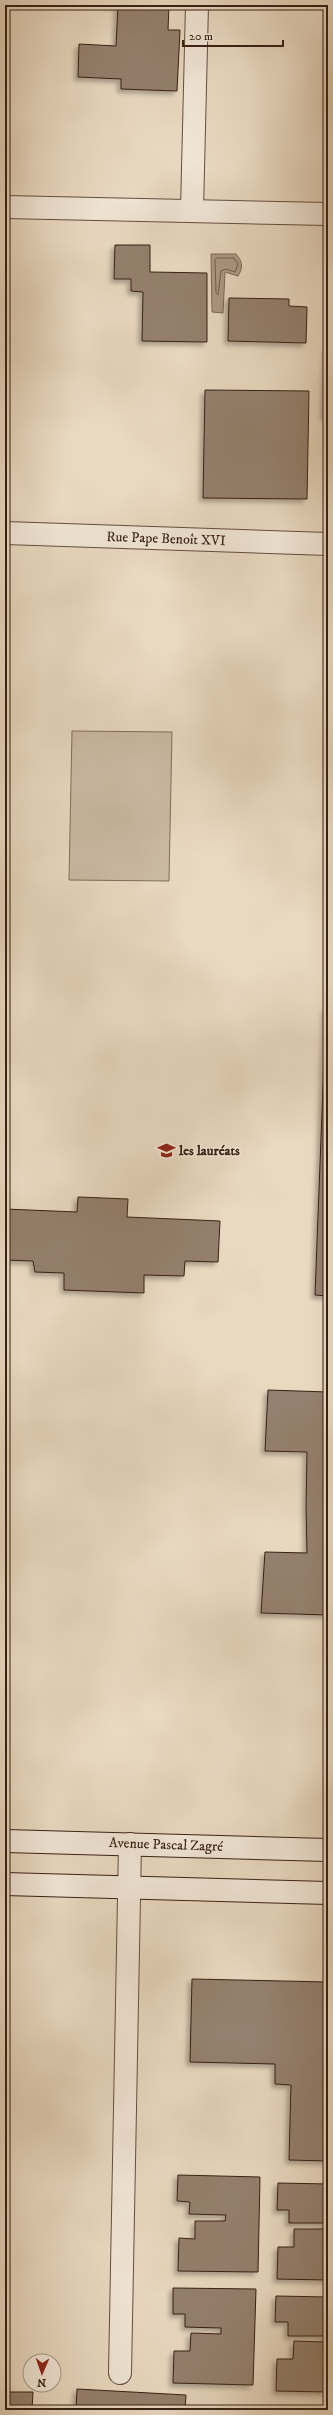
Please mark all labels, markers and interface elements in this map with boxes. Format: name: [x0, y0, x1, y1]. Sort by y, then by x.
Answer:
scale bar: [183, 22, 283, 48]
text: 20 m: [189, 29, 213, 44]
street label: Rue Pape Benoît XVI: [106, 528, 226, 550]
school or university icon: les lauréats: [156, 1141, 176, 1161]
place label: les lauréats: [178, 1142, 240, 1160]
street label: Avenue Pascal Zagré: [109, 1834, 224, 1856]
north arrow: [22, 2353, 62, 2393]
text: N: [37, 2375, 46, 2389]

